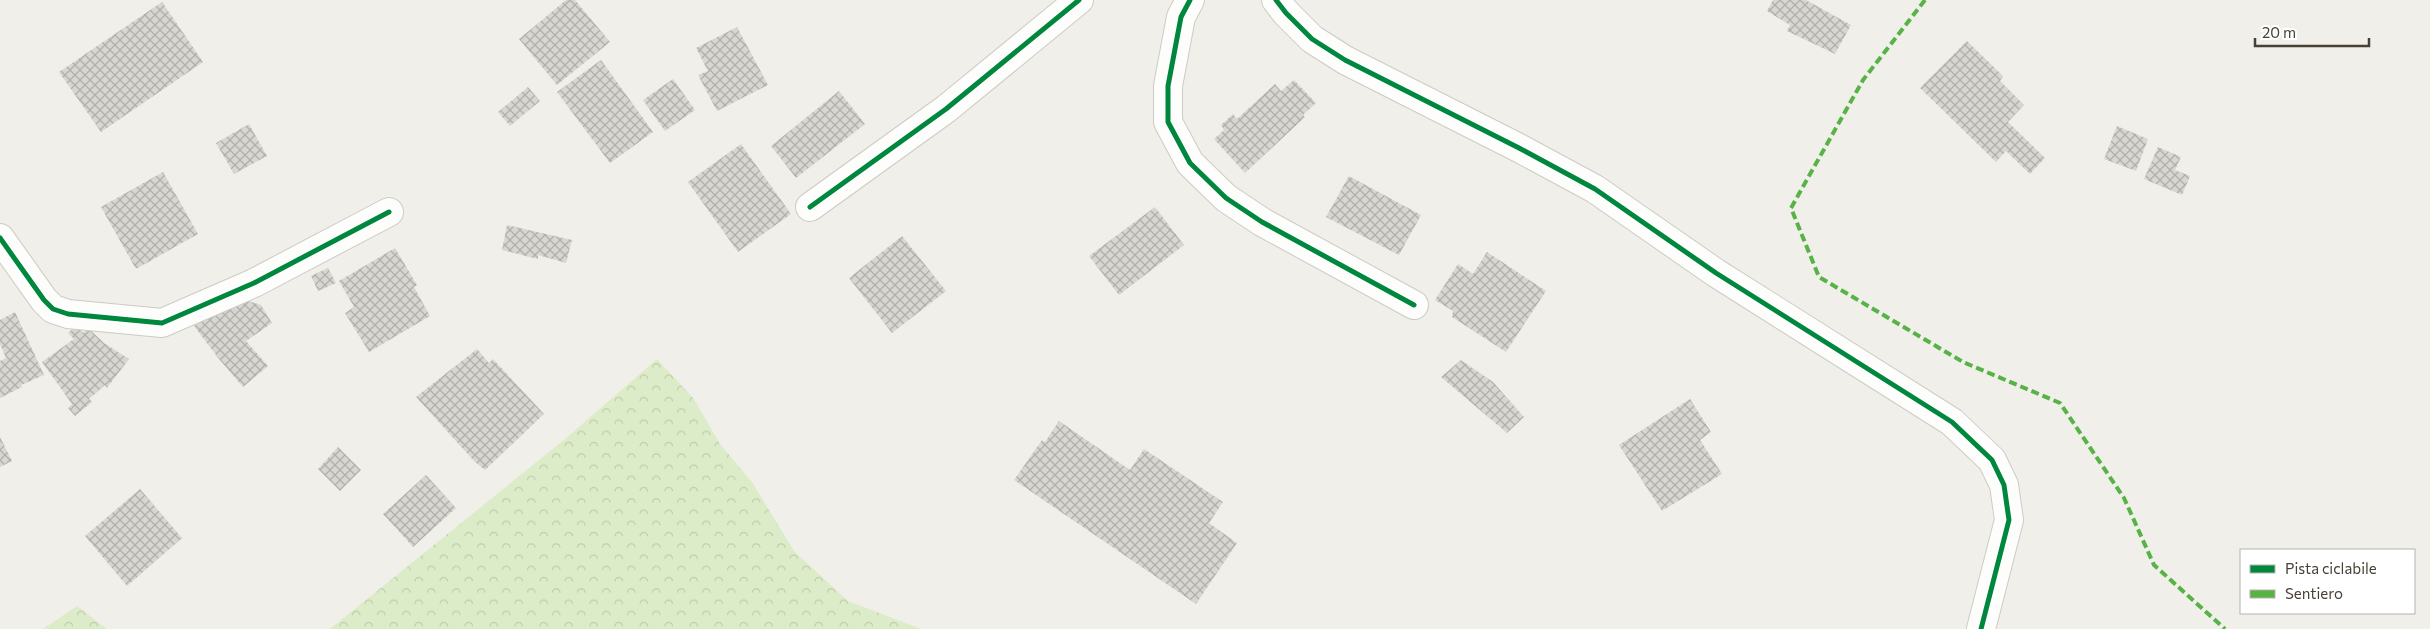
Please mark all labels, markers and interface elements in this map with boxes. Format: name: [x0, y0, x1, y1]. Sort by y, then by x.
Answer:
scale bar: [2255, 15, 2369, 47]
text: 20 m: [2262, 23, 2296, 41]
legend: [2240, 549, 2415, 614]
text: Pista ciclabile: [2285, 559, 2377, 577]
text: Sentiero: [2285, 584, 2343, 602]

